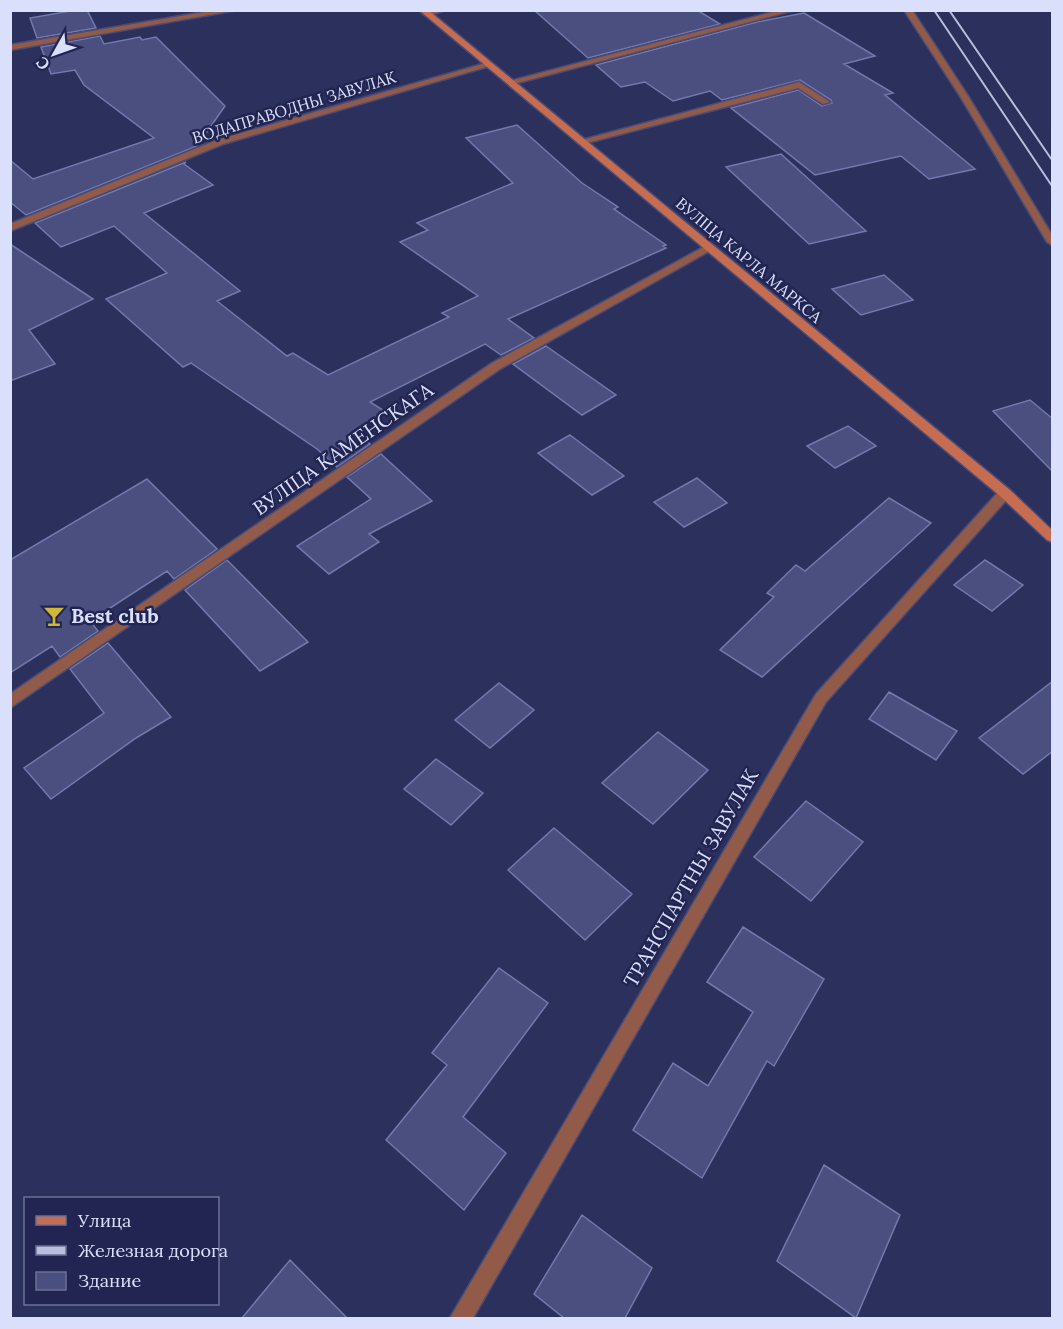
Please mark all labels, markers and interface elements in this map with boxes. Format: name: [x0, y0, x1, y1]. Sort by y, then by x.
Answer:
north arrow: [24, 24, 84, 84]
text: С: [31, 53, 54, 74]
street label: ВОДАПРАВОДНЫ ЗАВУЛАК: [190, 66, 398, 148]
street label: ВУЛІЦА КАРЛА МАРКСА: [672, 193, 827, 328]
street label: ВУЛІЦА КАМЕНСКАГА: [248, 377, 438, 520]
place label: Best club: [71, 603, 159, 628]
bar icon: Best club: [42, 604, 66, 628]
street label: ТРАНСПАРТНЫ ЗАВУЛАК: [618, 764, 764, 991]
legend: [24, 1197, 219, 1305]
text: Улица: [77, 1209, 131, 1232]
text: Железная дорога: [78, 1239, 228, 1262]
text: Здание: [78, 1269, 141, 1292]

